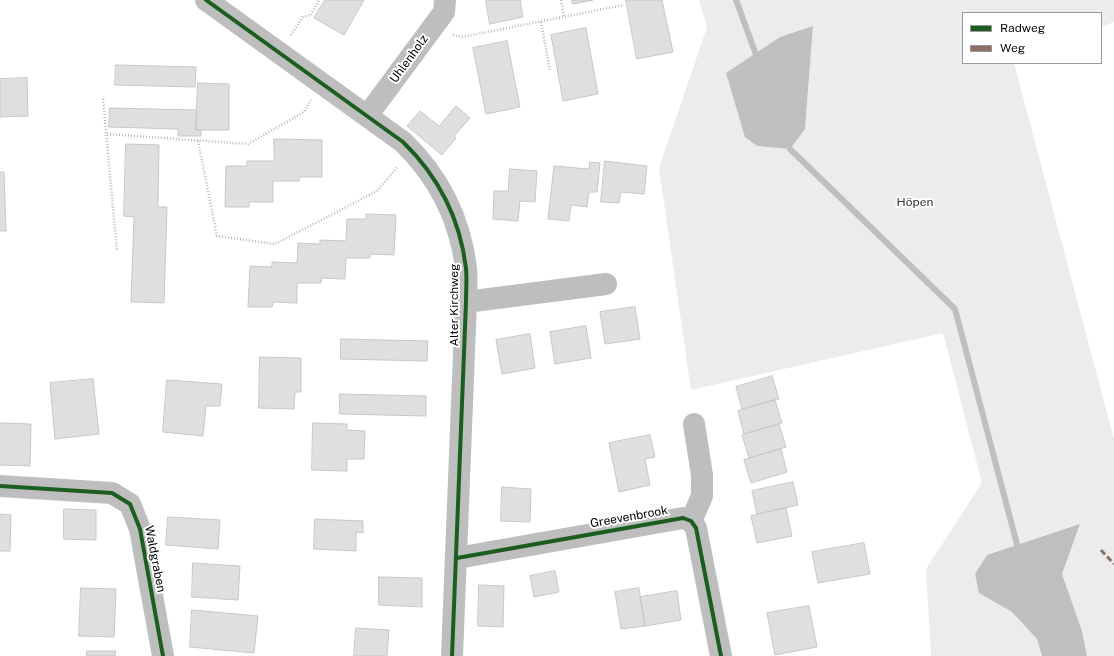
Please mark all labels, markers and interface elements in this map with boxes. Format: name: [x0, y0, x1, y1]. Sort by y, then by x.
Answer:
legend: [962, 12, 1102, 64]
text: Radweg: [1000, 21, 1045, 35]
street label: Uhlenholz: [387, 32, 431, 86]
text: Weg: [1000, 41, 1025, 55]
park label: Höpen: [897, 195, 933, 209]
street label: Alter Kirchweg: [447, 263, 461, 347]
street label: Greevenbrook: [589, 503, 669, 531]
street label: Waldgraben: [141, 525, 169, 593]

